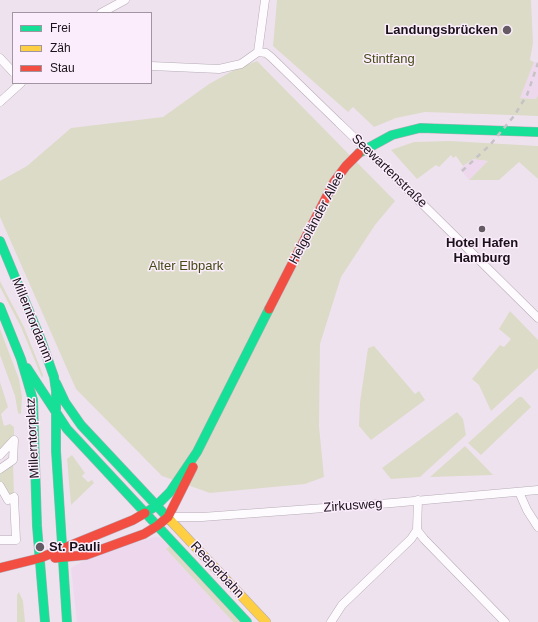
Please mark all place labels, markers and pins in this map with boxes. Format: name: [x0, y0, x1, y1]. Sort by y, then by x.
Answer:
place label: Landungsbrücken: [385, 22, 498, 38]
marker: Landungsbrücken: [501, 24, 513, 36]
marker: Hotel Hafen Hamburg: [477, 224, 487, 234]
place label: Hotel Hafen Hamburg: [446, 235, 518, 266]
place label: St. Pauli: [49, 539, 100, 555]
marker: St. Pauli: [34, 541, 46, 553]

